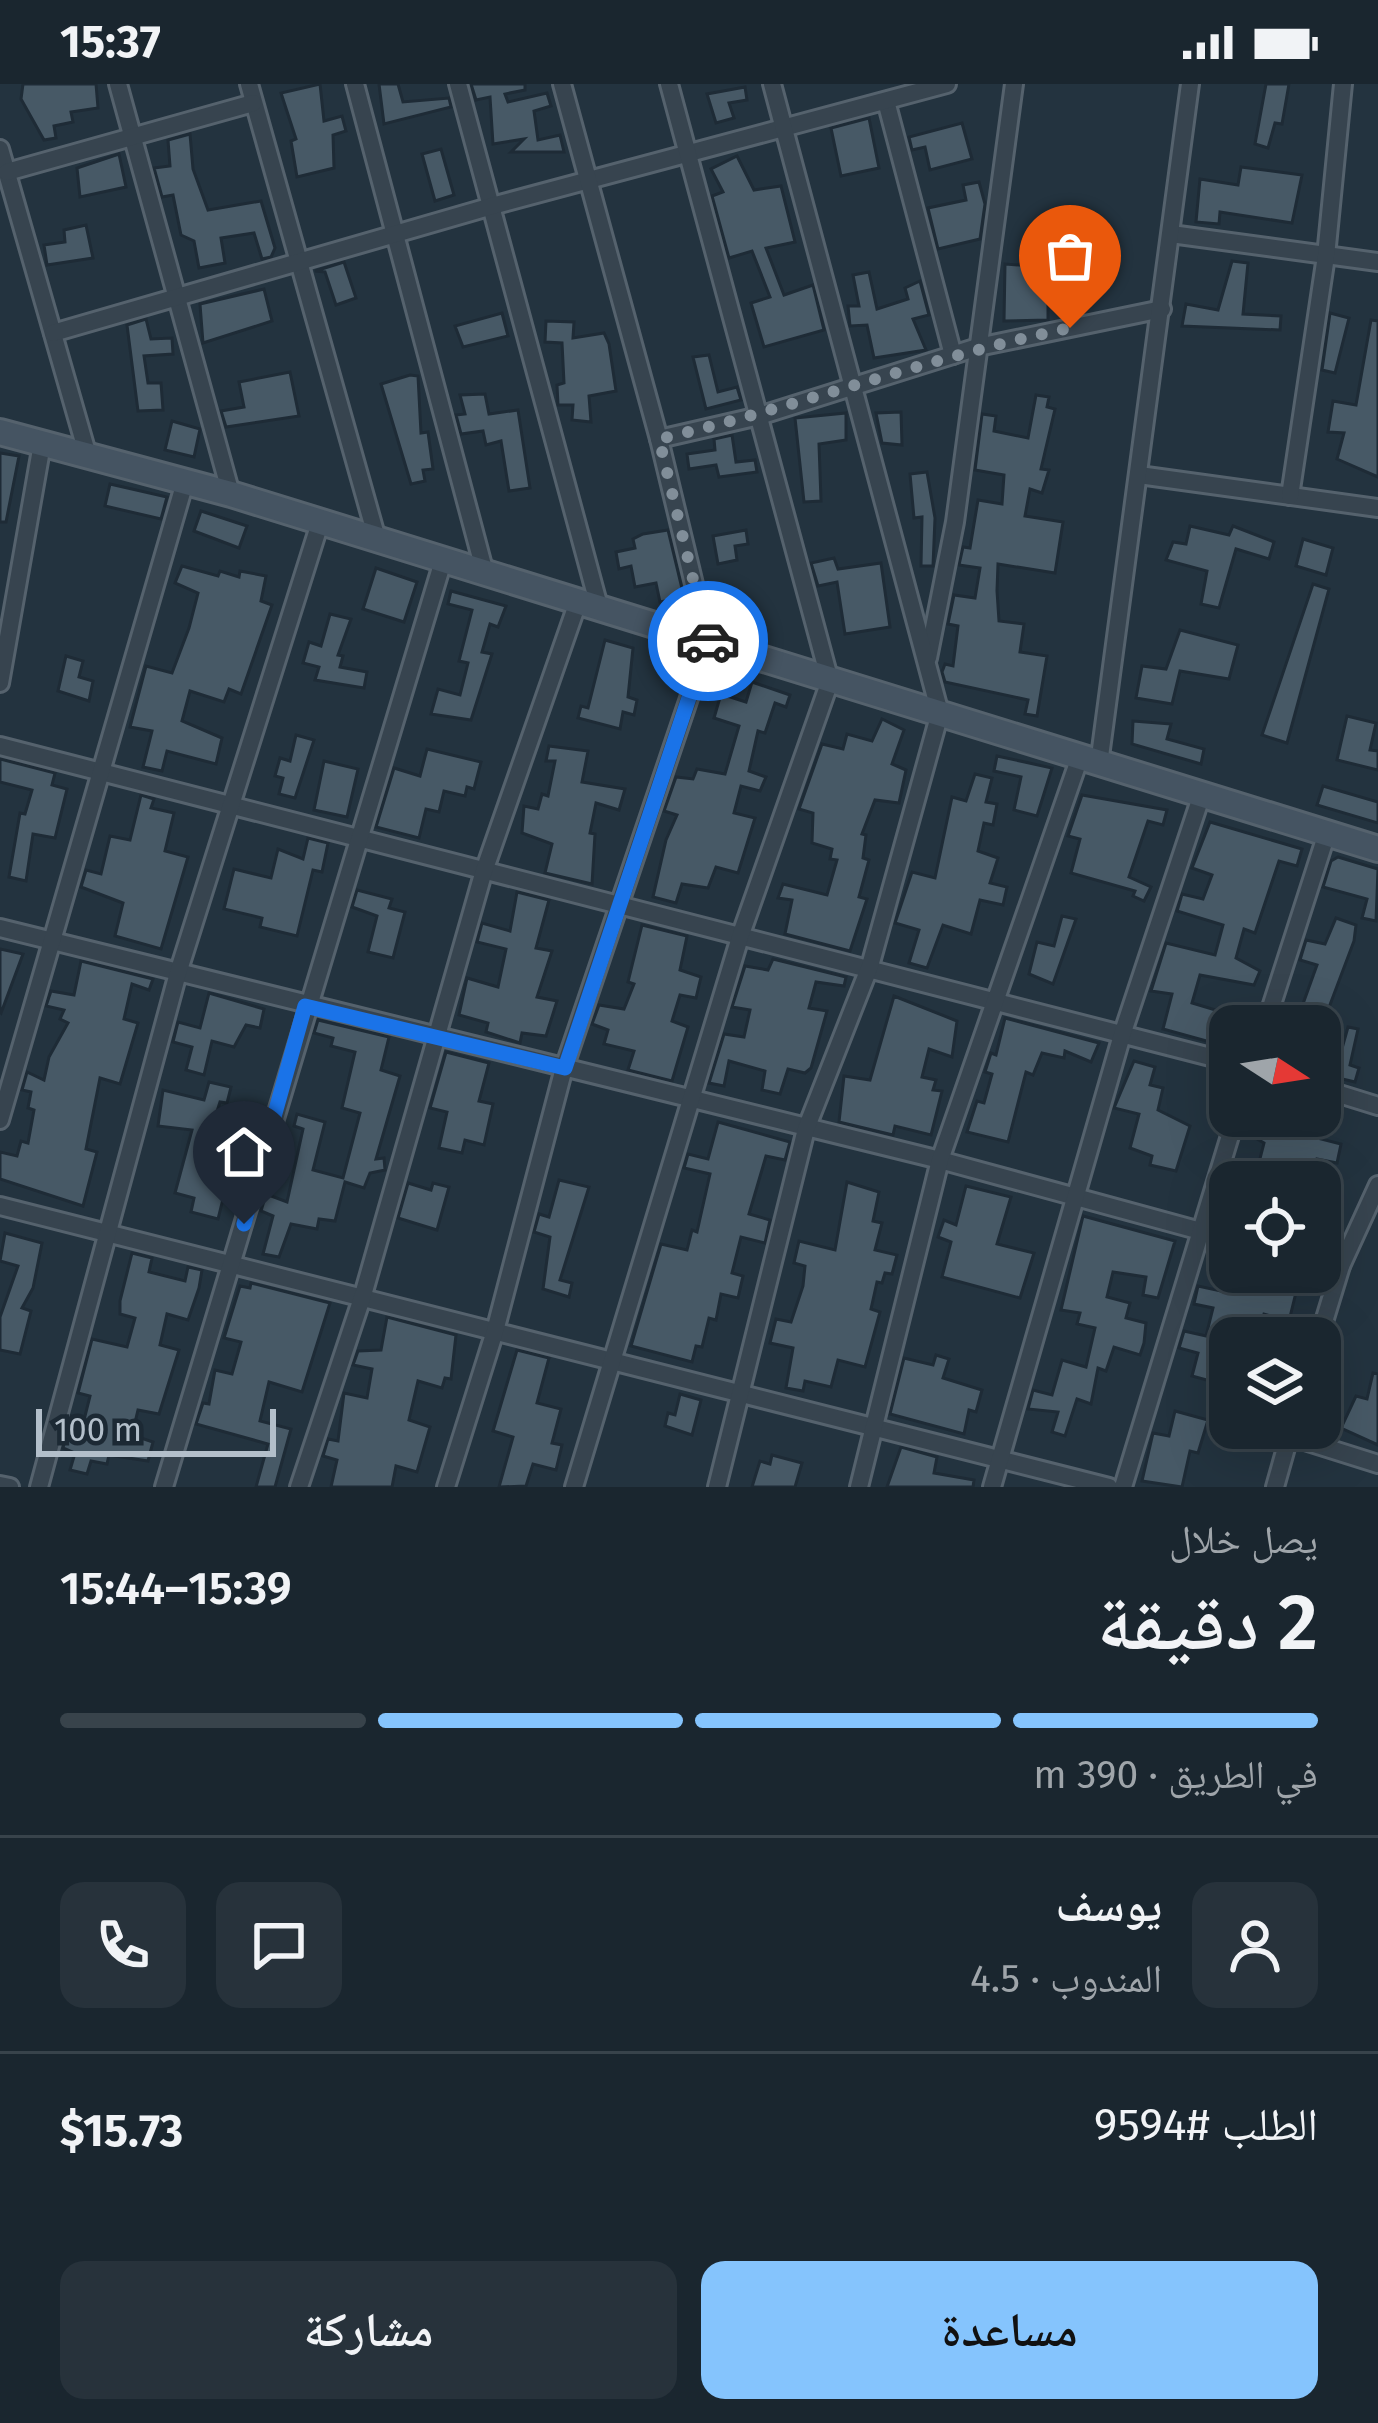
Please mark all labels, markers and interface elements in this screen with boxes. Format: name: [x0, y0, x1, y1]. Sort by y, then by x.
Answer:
text: 15:37: [60, 15, 161, 69]
pin: [1019, 205, 1121, 328]
icon: bag: [1037, 223, 1103, 289]
courier: [648, 581, 768, 701]
icon: car: [675, 608, 741, 674]
north arrow: [1209, 1005, 1341, 1137]
map controls: [1209, 1005, 1341, 1449]
pin: [193, 1101, 295, 1224]
icon: home: [211, 1119, 277, 1185]
button: locate: [1209, 1161, 1341, 1293]
button: layers: [1209, 1317, 1341, 1449]
scale bar: [36, 1403, 276, 1456]
text: 100 m: [54, 1410, 142, 1450]
text: يصل خلال: [1169, 1517, 1318, 1563]
text: 15:39–15:44: [60, 1562, 292, 1616]
text: 2 دقيقة: [1097, 1576, 1318, 1670]
text: في الطريق · 390 m: [1033, 1752, 1318, 1798]
text: يوسف: [1056, 1879, 1162, 1933]
button: phone: [60, 1882, 186, 2008]
button: chat: [216, 1882, 342, 2008]
button: person: [1192, 1882, 1318, 2008]
text: المندوب · 4.5: [970, 1956, 1162, 2002]
text: الطلب #9594: [1094, 2098, 1318, 2152]
text: $15.73: [60, 2104, 183, 2158]
button: مشاركة: [60, 2261, 677, 2399]
button: مساعدة: [701, 2261, 1318, 2399]

